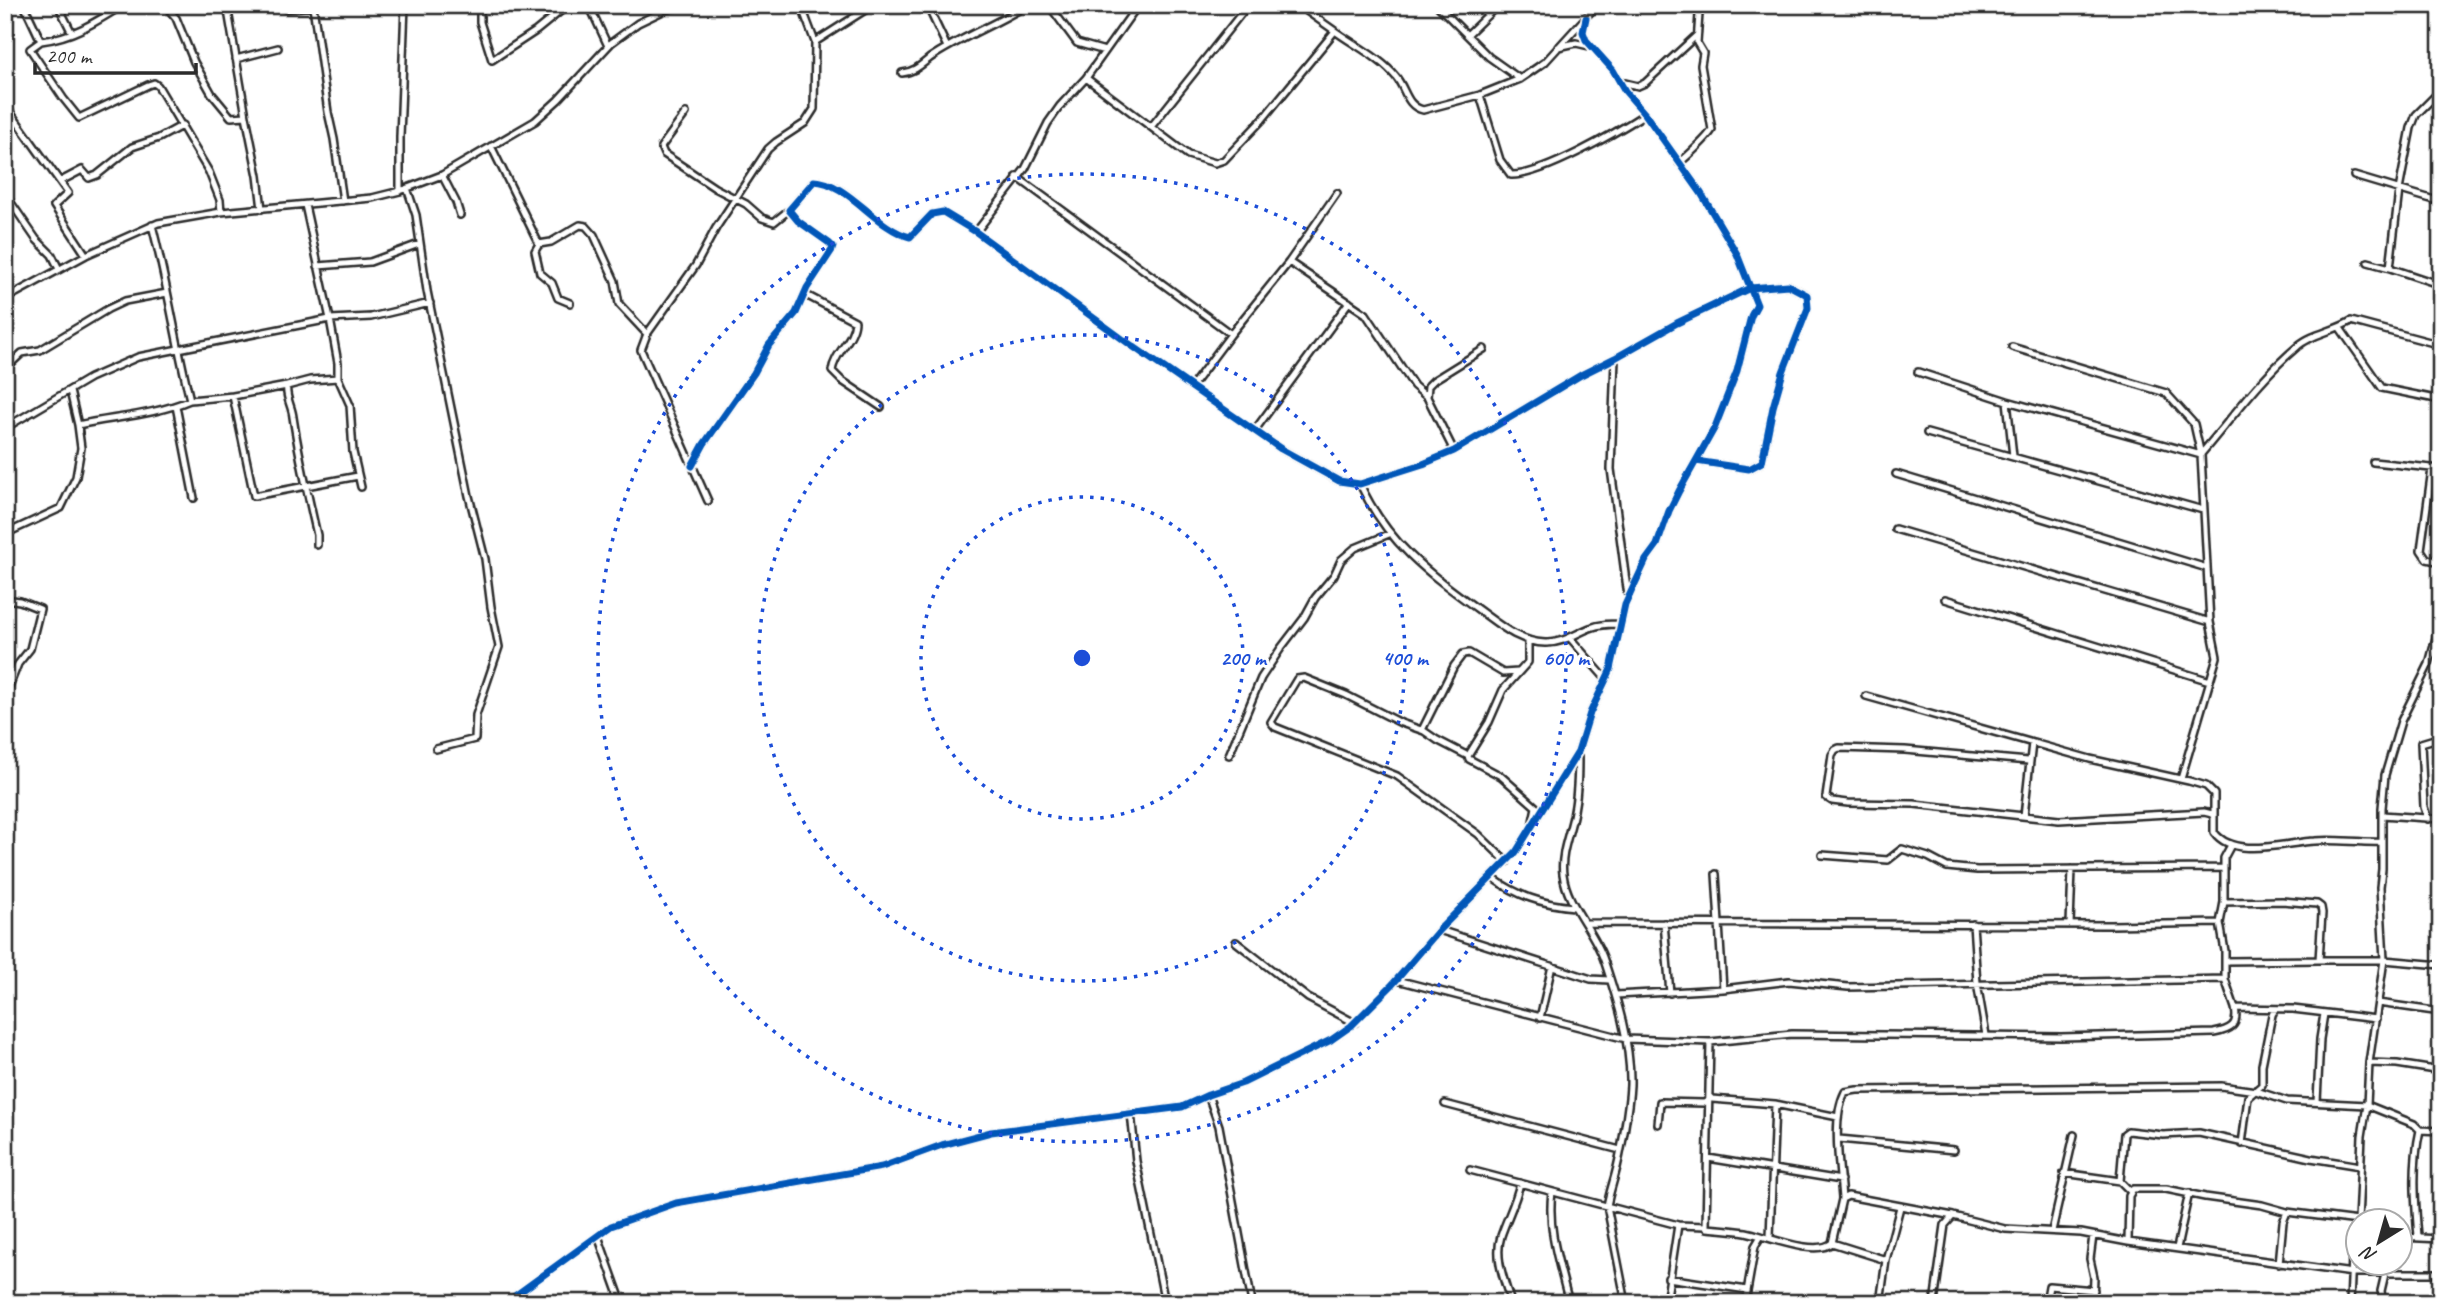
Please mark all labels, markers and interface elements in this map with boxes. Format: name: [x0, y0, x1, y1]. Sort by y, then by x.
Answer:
scale bar: [35, 32, 196, 76]
text: 200 m: [46, 43, 93, 69]
text: 200 m: [1220, 645, 1268, 671]
text: 400 m: [1382, 645, 1430, 671]
text: 600 m: [1543, 645, 1591, 671]
centre of rings: [1070, 646, 1094, 670]
north arrow: [2344, 1206, 2414, 1276]
text: N: [2355, 1240, 2381, 1268]

